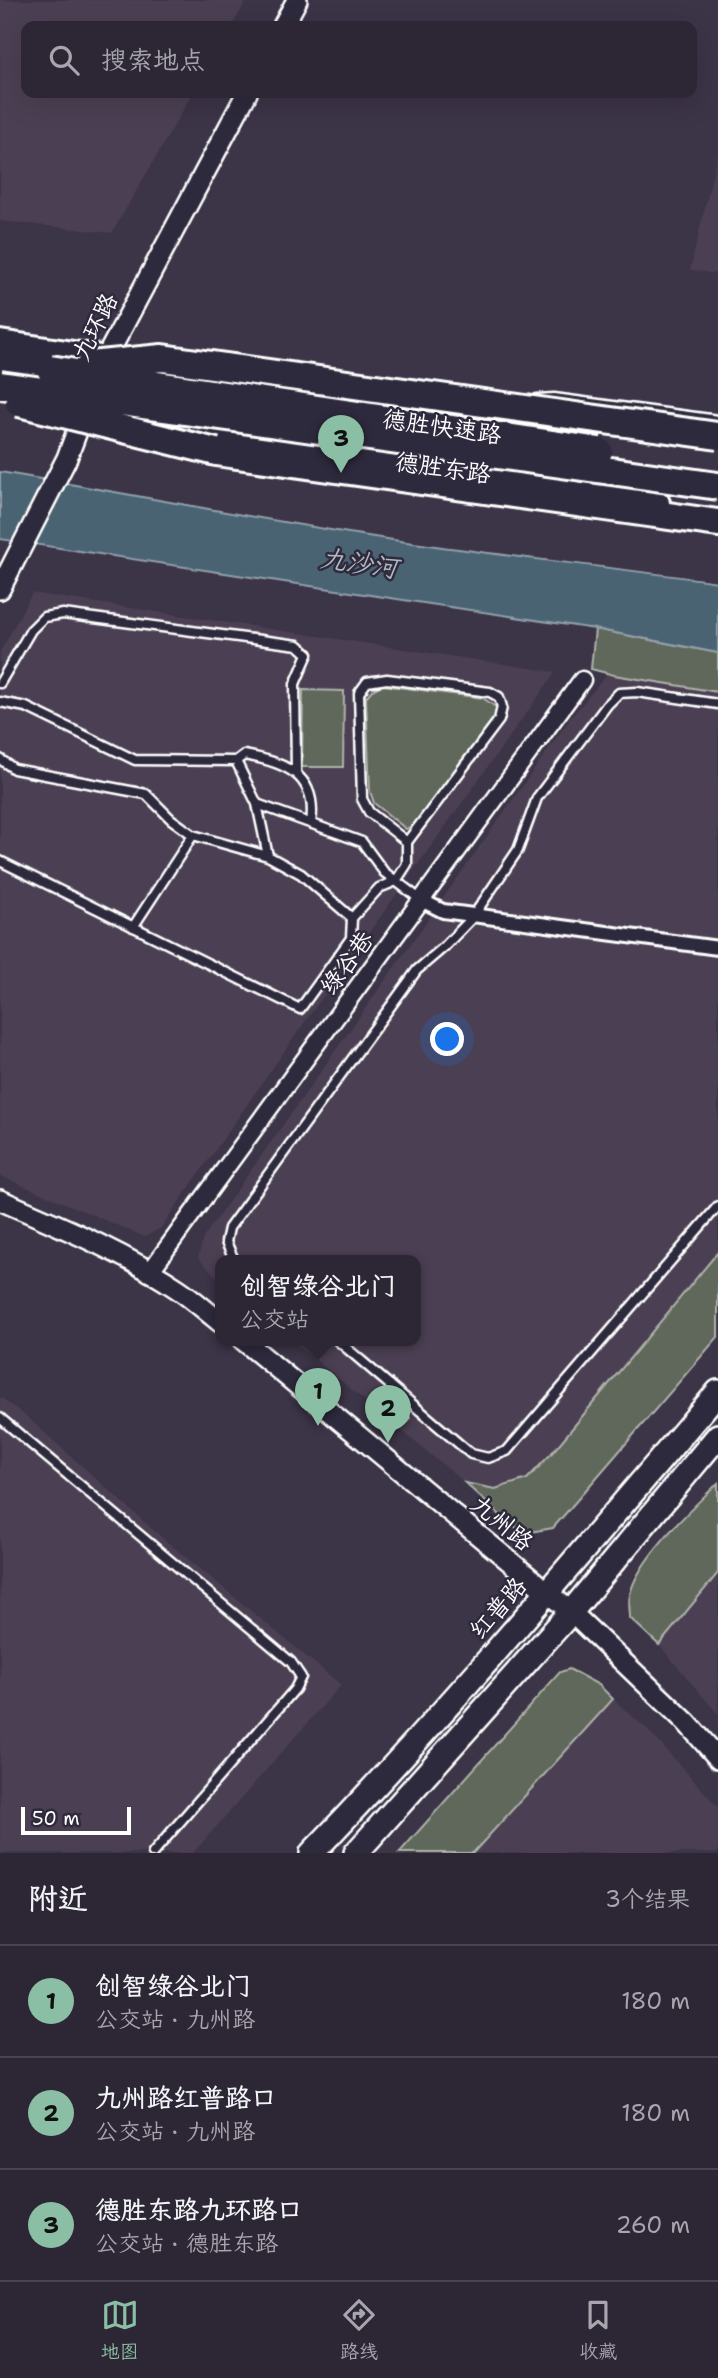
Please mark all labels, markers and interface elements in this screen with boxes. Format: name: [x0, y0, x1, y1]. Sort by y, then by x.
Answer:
search box: [21, 21, 697, 98]
icon: search: [45, 41, 83, 79]
text: 搜索地点: [101, 42, 205, 77]
street label: 九环路: [65, 288, 125, 366]
street label: 德胜快速路: [380, 403, 504, 451]
pin: 3: [318, 415, 364, 473]
street label: 德胜东路: [393, 445, 493, 491]
water label: 九沙河: [318, 540, 404, 586]
street label: 绿谷巷: [313, 924, 381, 1002]
your location: [430, 1022, 464, 1056]
popup: [215, 1255, 421, 1346]
text: 创智绿谷北门: [240, 1268, 396, 1303]
text: 公交站: [240, 1304, 309, 1334]
pin: 1: [295, 1368, 341, 1426]
pin: 2: [365, 1385, 411, 1443]
street label: 九州路: [464, 1488, 540, 1558]
street label: 红普路: [462, 1570, 534, 1646]
scale bar: [21, 1804, 131, 1836]
text: 50 m: [32, 1806, 80, 1831]
text: 附近: [28, 1878, 88, 1919]
text: 3个结果: [605, 1884, 690, 1914]
text: 创智绿谷北门: [95, 1968, 251, 2003]
text: 1: [46, 1986, 56, 2016]
text: 180 m: [621, 1986, 690, 2016]
text: 公交站 · 九州路: [95, 2004, 255, 2034]
text: 九州路红普路口: [95, 2080, 277, 2115]
text: 2: [43, 2098, 59, 2128]
text: 180 m: [621, 2098, 690, 2128]
text: 公交站 · 九州路: [95, 2116, 255, 2146]
text: 德胜东路九环路口: [95, 2192, 303, 2227]
text: 3: [43, 2210, 59, 2240]
text: 260 m: [616, 2210, 690, 2240]
text: 公交站 · 德胜东路: [95, 2228, 278, 2258]
tab: 地图: [101, 2296, 139, 2364]
tab: 路线: [340, 2296, 378, 2364]
tab: 收藏: [579, 2296, 617, 2364]

